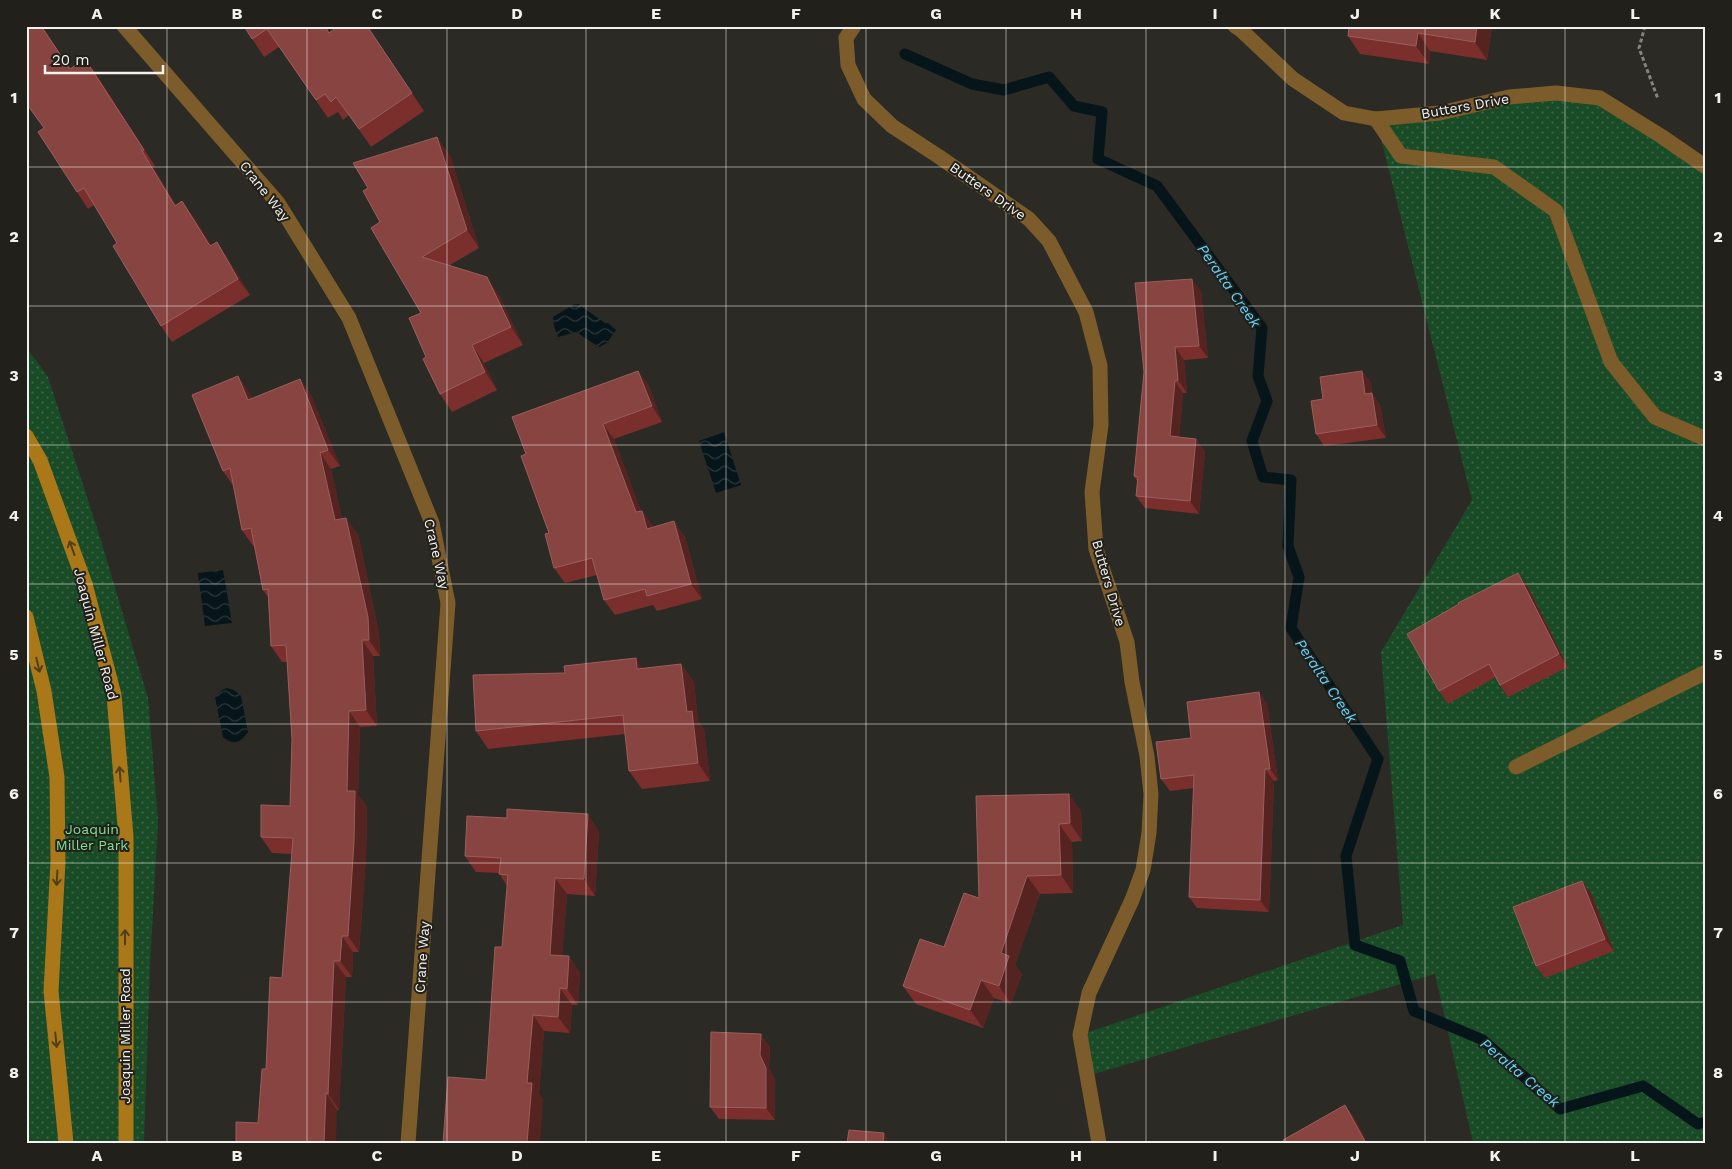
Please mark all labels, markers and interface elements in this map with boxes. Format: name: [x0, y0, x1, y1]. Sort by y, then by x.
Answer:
text: A: [92, 4, 103, 23]
text: B: [232, 4, 243, 23]
text: C: [372, 4, 383, 23]
text: D: [511, 4, 523, 23]
text: E: [651, 4, 661, 23]
text: F: [791, 4, 801, 23]
text: G: [930, 4, 942, 23]
text: H: [1070, 4, 1082, 23]
text: I: [1212, 4, 1218, 23]
text: J: [1350, 4, 1360, 23]
text: K: [1489, 4, 1501, 23]
text: L: [1630, 4, 1640, 23]
scale bar: [45, 42, 162, 74]
text: 20 m: [52, 51, 90, 69]
text: 1: [11, 88, 17, 107]
text: 1: [1715, 88, 1721, 107]
street label: Butters Drive: [1420, 90, 1510, 122]
street label: Crane Way: [237, 158, 294, 225]
street label: Butters Drive: [947, 159, 1029, 223]
text: 2: [9, 227, 19, 246]
text: 2: [1713, 227, 1723, 246]
water label: Peralta Creek: [1194, 241, 1265, 332]
text: 3: [9, 366, 19, 385]
text: 3: [1713, 366, 1723, 385]
text: 4: [9, 506, 19, 525]
text: 4: [1713, 506, 1723, 525]
street label: Crane Way: [421, 517, 453, 592]
street label: Butters Drive: [1089, 538, 1129, 628]
one-way arrow: [67, 541, 76, 556]
street label: Joaquin Miller Road: [71, 567, 121, 701]
water label: Peralta Creek: [1291, 635, 1361, 727]
text: 5: [9, 645, 19, 664]
text: 5: [1713, 645, 1723, 664]
one-way arrow: [34, 656, 43, 672]
one-way arrow: [116, 767, 125, 783]
text: 6: [9, 784, 19, 803]
text: 6: [1713, 784, 1723, 803]
park label: Joaquin Miller Park: [56, 821, 128, 853]
one-way arrow: [53, 870, 62, 886]
street label: Crane Way: [412, 920, 433, 993]
text: 7: [9, 923, 19, 942]
text: 7: [1713, 923, 1723, 942]
one-way arrow: [120, 929, 130, 945]
street label: Joaquin Miller Road: [117, 968, 133, 1104]
one-way arrow: [51, 1032, 61, 1048]
water label: Peralta Creek: [1477, 1035, 1564, 1112]
text: 8: [9, 1063, 19, 1082]
text: 8: [1713, 1063, 1723, 1082]
text: A: [92, 1146, 103, 1165]
text: B: [232, 1146, 243, 1165]
text: C: [372, 1146, 383, 1165]
text: D: [511, 1146, 523, 1165]
text: E: [651, 1146, 661, 1165]
text: F: [791, 1146, 801, 1165]
text: G: [930, 1146, 942, 1165]
text: H: [1070, 1146, 1082, 1165]
text: I: [1212, 1146, 1218, 1165]
text: J: [1350, 1146, 1360, 1165]
text: K: [1489, 1146, 1501, 1165]
text: L: [1630, 1146, 1640, 1165]

